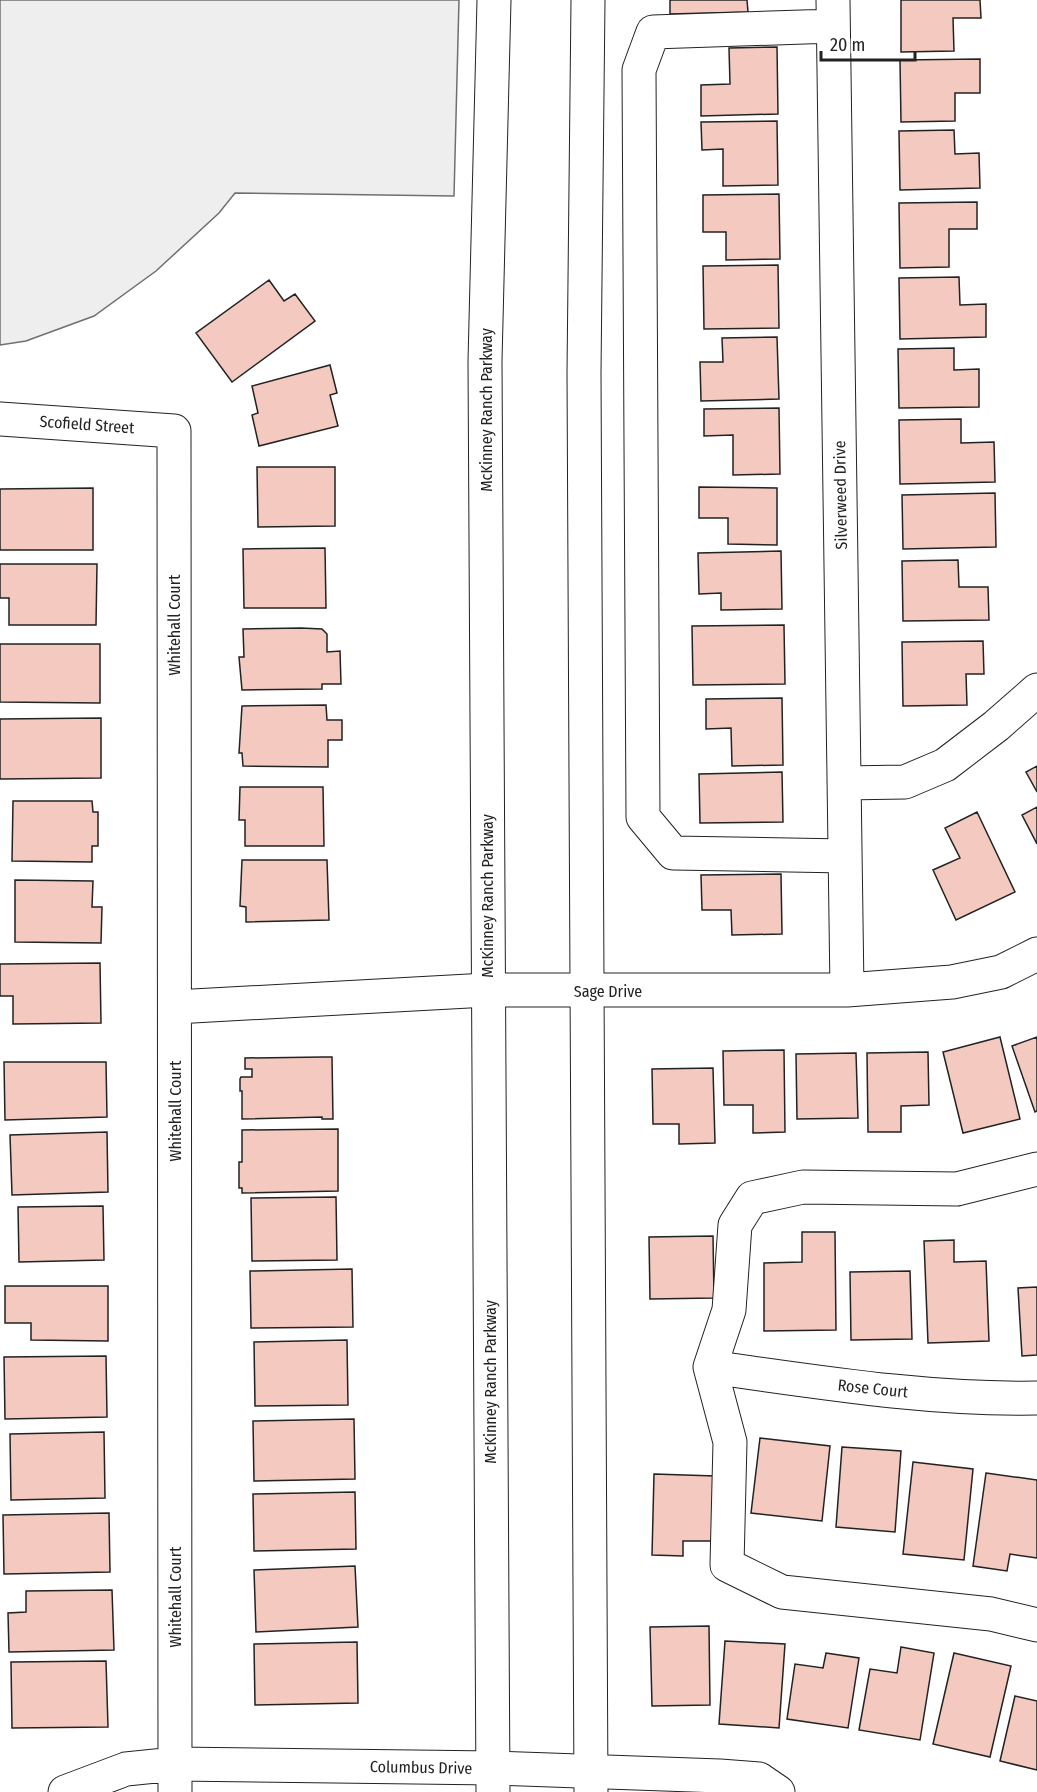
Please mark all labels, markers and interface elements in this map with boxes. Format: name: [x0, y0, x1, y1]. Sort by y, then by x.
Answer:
scale bar: [821, 24, 916, 62]
text: 20 m: [830, 34, 865, 56]
street label: McKinney Ranch Parkway: [477, 327, 496, 492]
street label: Scofield Street: [39, 412, 136, 437]
street label: Silverweed Drive: [830, 440, 851, 550]
street label: Whitehall Court: [165, 574, 184, 676]
street label: McKinney Ranch Parkway: [478, 813, 497, 978]
street label: Sage Drive: [574, 982, 642, 1001]
street label: Whitehall Court: [166, 1060, 185, 1162]
street label: McKinney Ranch Parkway: [481, 1299, 500, 1464]
street label: Rose Court: [837, 1375, 910, 1402]
street label: Whitehall Court: [166, 1546, 185, 1648]
street label: Columbus Drive: [370, 1757, 472, 1778]

